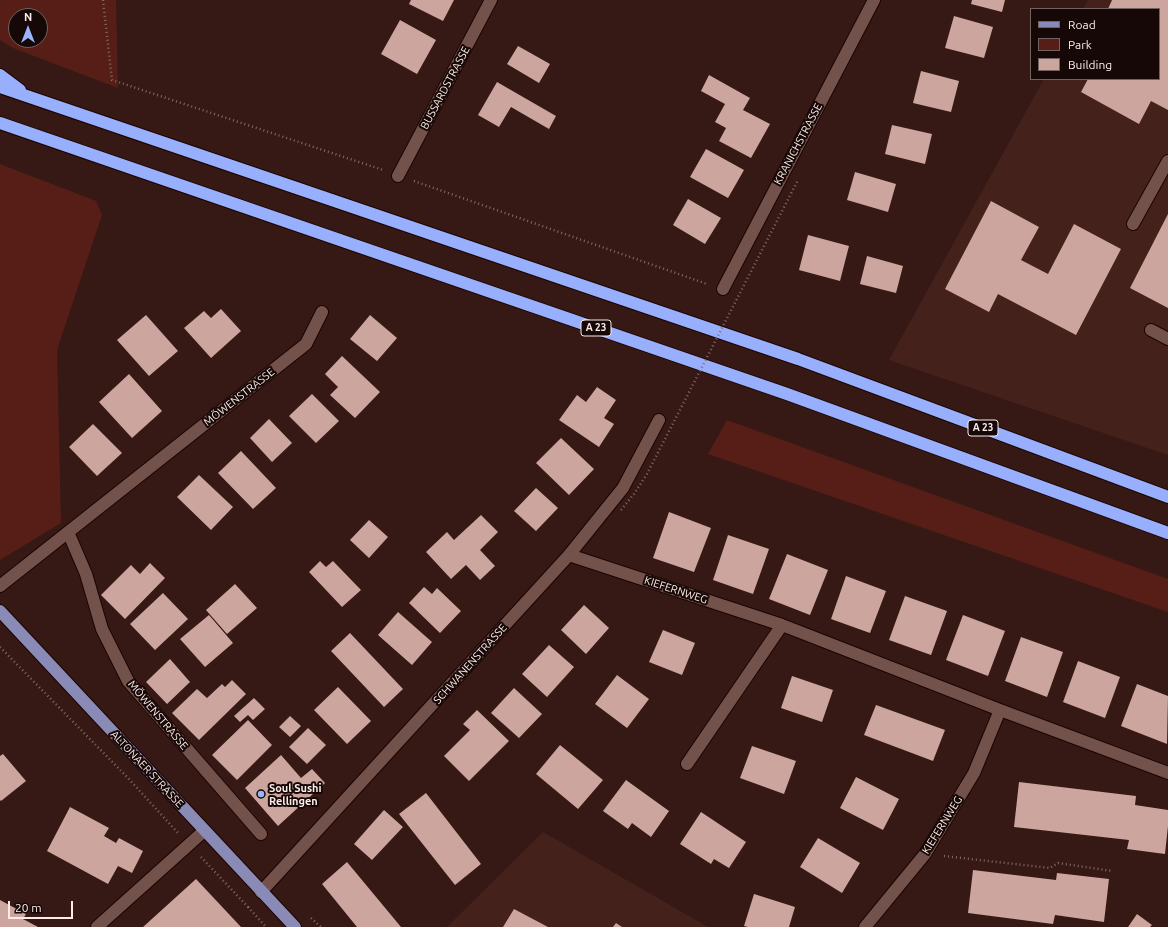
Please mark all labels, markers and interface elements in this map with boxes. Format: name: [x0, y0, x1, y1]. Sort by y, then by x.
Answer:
north arrow: [8, 8, 48, 48]
legend: [1030, 8, 1160, 80]
text: N: [24, 11, 32, 23]
text: Road: [1068, 18, 1096, 31]
text: Park: [1068, 38, 1092, 51]
street label: BUSSARDSTRASSE: [418, 44, 472, 132]
text: Building: [1068, 58, 1112, 71]
street label: KRANICHSTRASSE: [771, 101, 825, 187]
road number: A 23: [581, 320, 611, 336]
street label: MÖWENSTRASSE: [201, 365, 277, 429]
road number: A 23: [968, 420, 998, 436]
street label: KIEFERNWEG: [643, 574, 709, 606]
street label: SCHWANENSTRASSE: [431, 621, 509, 707]
street label: MÖWENSTRASSE: [125, 678, 191, 752]
street label: ALTONAER STRASSE: [108, 728, 186, 810]
place label: Soul Sushi Rellingen: [269, 781, 322, 807]
marker: Soul Sushi Rellingen: [256, 789, 266, 799]
street label: KIEFERNWEG: [919, 794, 965, 856]
scale bar: [10, 893, 75, 919]
text: 20 m: [15, 901, 42, 914]

